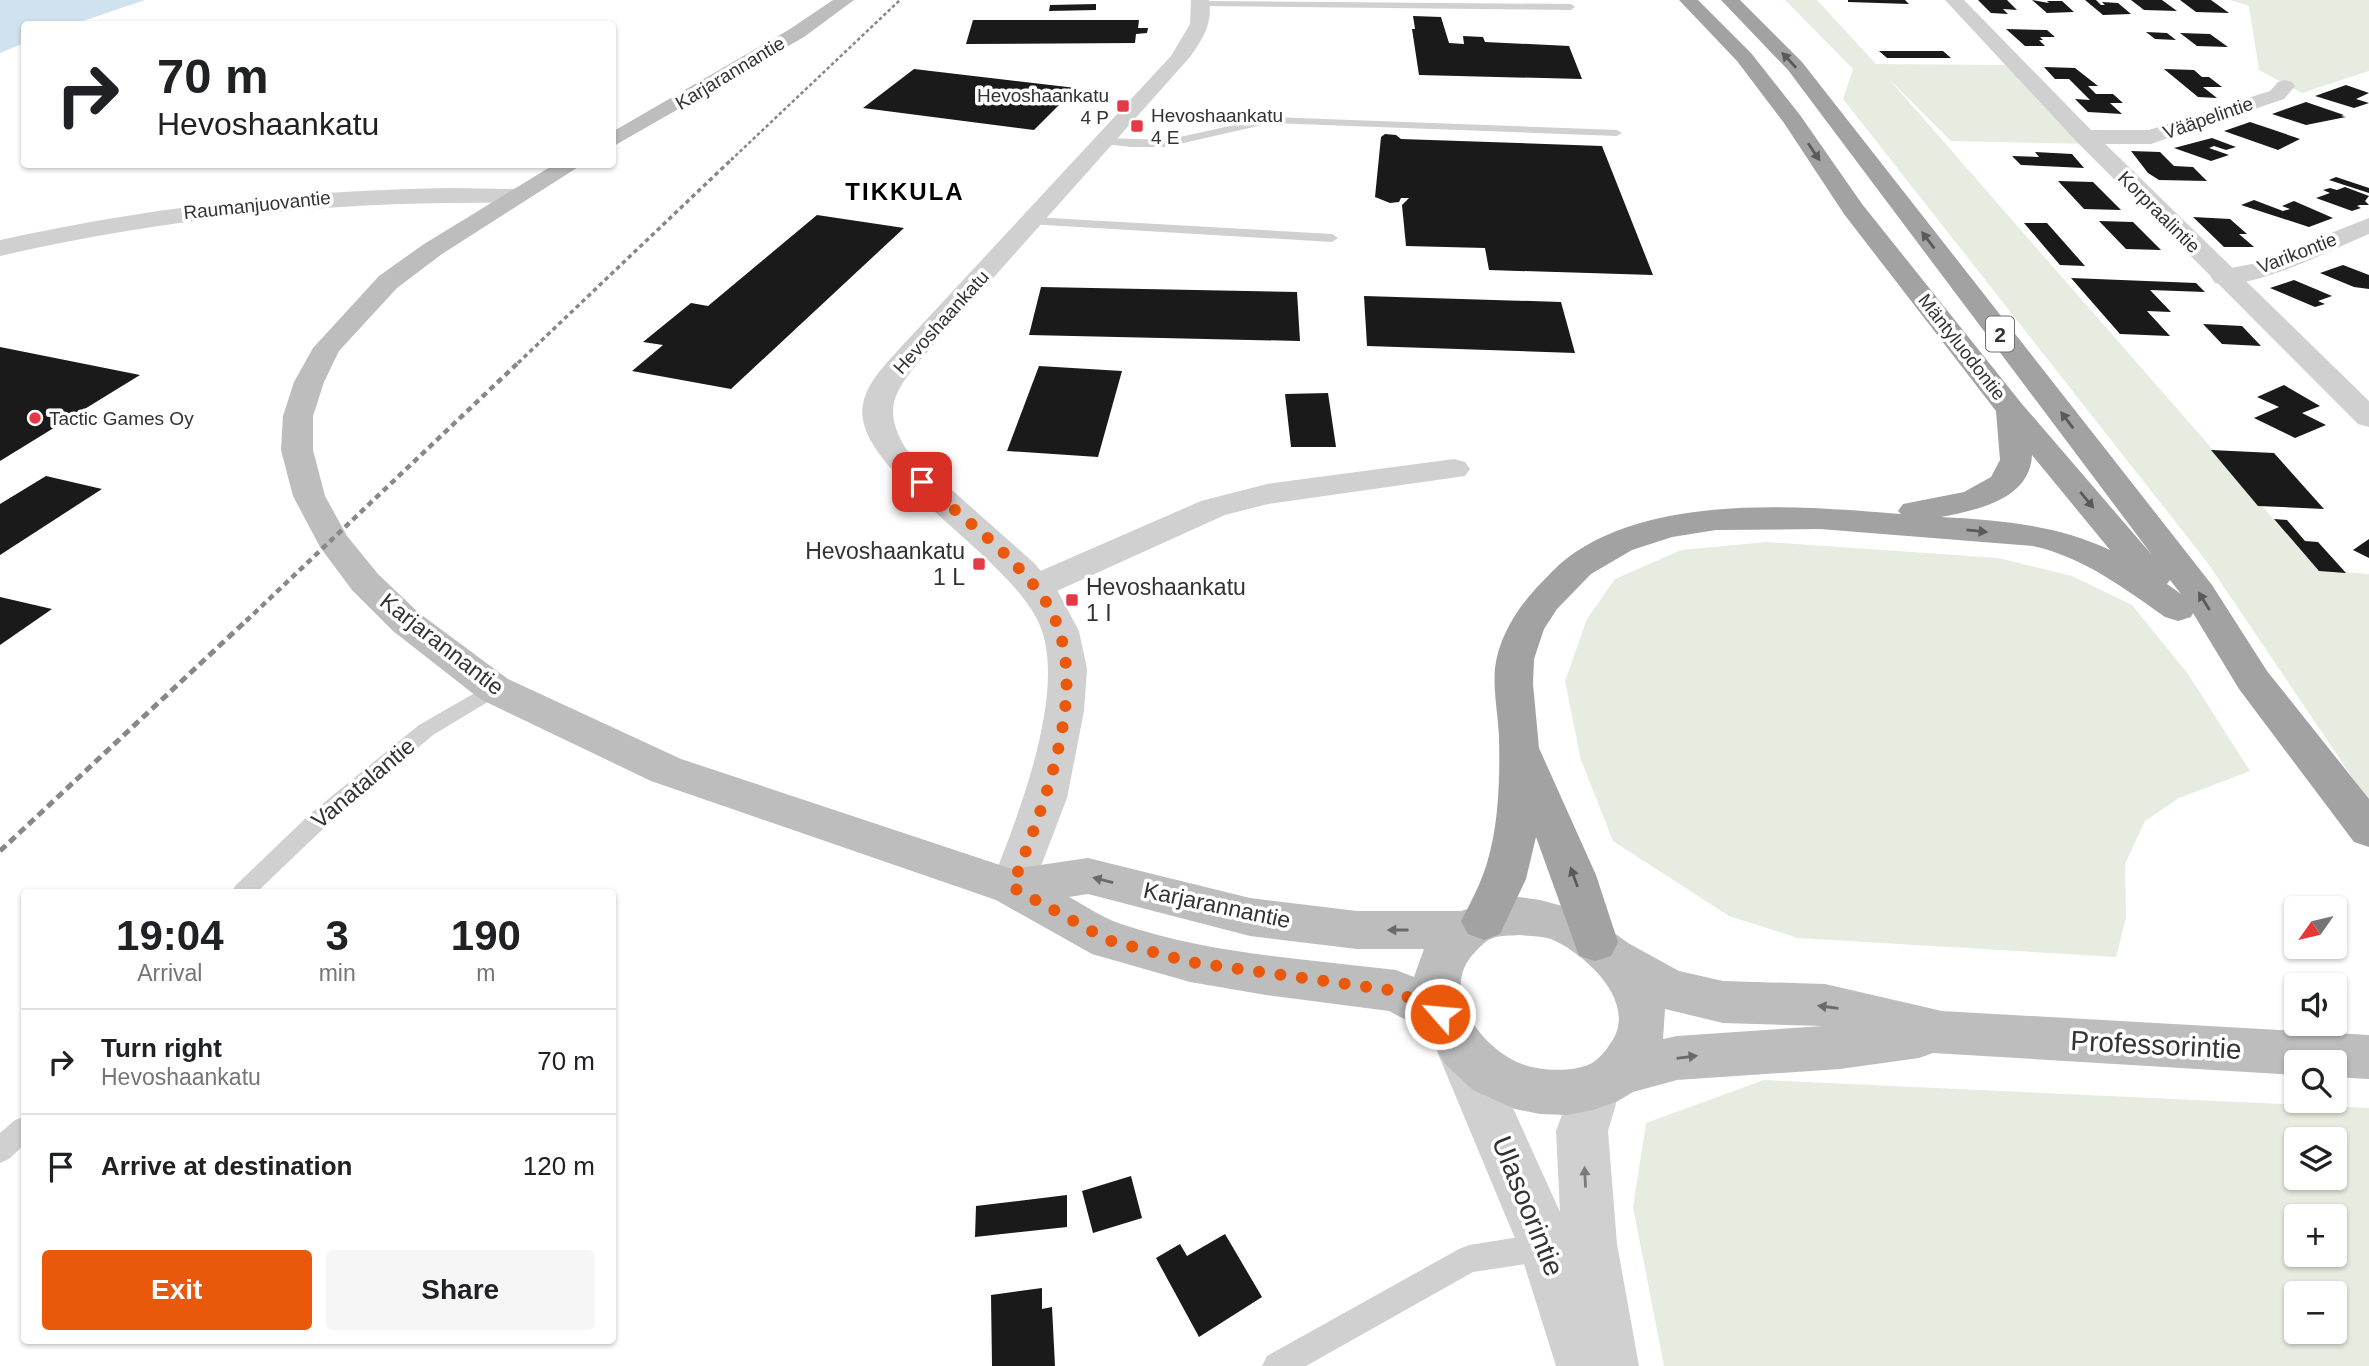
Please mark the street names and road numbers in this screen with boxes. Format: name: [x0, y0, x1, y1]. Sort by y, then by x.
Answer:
street label: Karjarannantie: [672, 32, 788, 114]
street label: Vääpelintie: [2160, 93, 2256, 143]
street label: Korpraalintie: [2114, 167, 2204, 257]
street label: Raumanjuovantie: [182, 187, 332, 223]
street label: Varikontie: [2254, 228, 2340, 278]
street label: Hevoshaankatu: [889, 266, 993, 378]
street label: Mäntyluodontie: [1914, 290, 2010, 404]
road number: 2: [1986, 316, 2014, 352]
street label: Karjarannantie: [375, 588, 509, 700]
street label: Vanatalantie: [306, 732, 420, 834]
street label: Karjarannantie: [1141, 877, 1293, 933]
street label: Professorintie: [2070, 1025, 2242, 1065]
street label: Ulasoorintie: [1486, 1132, 1570, 1280]

